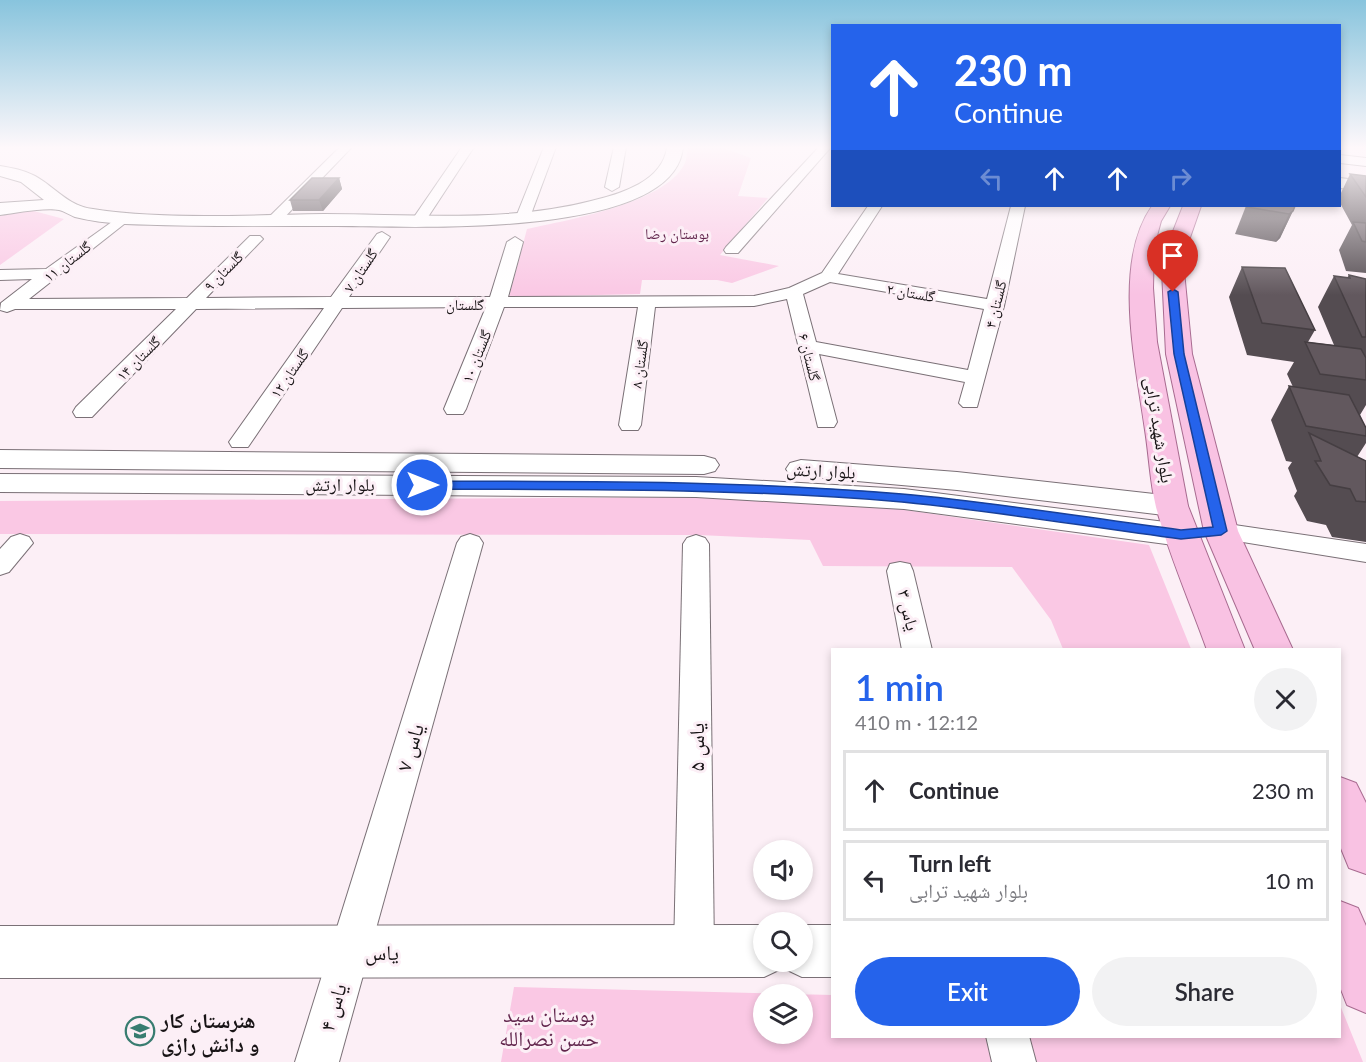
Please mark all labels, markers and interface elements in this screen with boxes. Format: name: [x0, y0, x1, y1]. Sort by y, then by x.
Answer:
text: 230 m: [954, 45, 1072, 95]
icon: ahead: [855, 48, 933, 126]
text: Continue: [954, 96, 1063, 129]
icon: left: [975, 162, 1008, 195]
icon: ahead: [1038, 162, 1071, 195]
icon: ahead: [1101, 162, 1134, 195]
icon: right: [1164, 162, 1197, 195]
park label: بوستان رضا: [645, 224, 709, 244]
pin: [1147, 230, 1198, 292]
street label: گلستان ۱۱: [40, 237, 96, 287]
icon: arrive: [1156, 239, 1189, 272]
street label: گلستان ۷: [339, 245, 383, 296]
street label: گلستان ۹: [200, 247, 248, 296]
street label: گلستان ۴: [980, 278, 1012, 330]
street label: گلستان ۲: [885, 279, 937, 307]
street label: گلستان: [446, 295, 484, 315]
street label: گلستان ۱۰: [457, 327, 497, 386]
street label: گلستان ۶: [793, 331, 825, 383]
street label: گلستان ۱۴: [112, 332, 166, 385]
street label: گلستان ۸: [627, 338, 653, 390]
street label: گلستان ۱۲: [266, 345, 314, 402]
street label: بلوار شهید ترابی: [1140, 375, 1179, 485]
position arrow: [390, 453, 454, 517]
street label: بلوار ارتش: [786, 457, 856, 484]
street label: بلوار ارتش: [305, 473, 375, 496]
street label: یاس ۳: [893, 587, 924, 633]
text: 1 min: [855, 665, 944, 709]
button: close: [1254, 668, 1317, 731]
text: 410 m · 12:12: [855, 710, 978, 734]
street label: یاس ۷: [390, 720, 430, 774]
street label: یاس ۵: [683, 723, 710, 771]
icon: ahead: [858, 774, 891, 807]
text: Continue: [909, 777, 999, 804]
text: 230 m: [1252, 777, 1314, 804]
map controls: [753, 840, 813, 1044]
button: sound: [753, 840, 813, 900]
text: Turn left: [909, 850, 991, 877]
icon: left: [858, 864, 891, 897]
text: 10 m: [1265, 867, 1314, 894]
text: بلوار شهید ترابی: [909, 878, 1028, 902]
button: search: [753, 912, 813, 972]
street label: یاس: [365, 939, 399, 966]
button: Exit: [855, 957, 1080, 1026]
button: Share: [1092, 957, 1317, 1026]
street label: یاس ۴: [313, 980, 353, 1034]
button: layers: [753, 984, 813, 1044]
park label: بوستان سید حسن نصرالله: [499, 1001, 599, 1052]
place label: هنرستان کار و دانش رازی: [160, 1007, 260, 1058]
school or university icon: هنرستان کار و دانش رازی: [124, 1015, 156, 1047]

